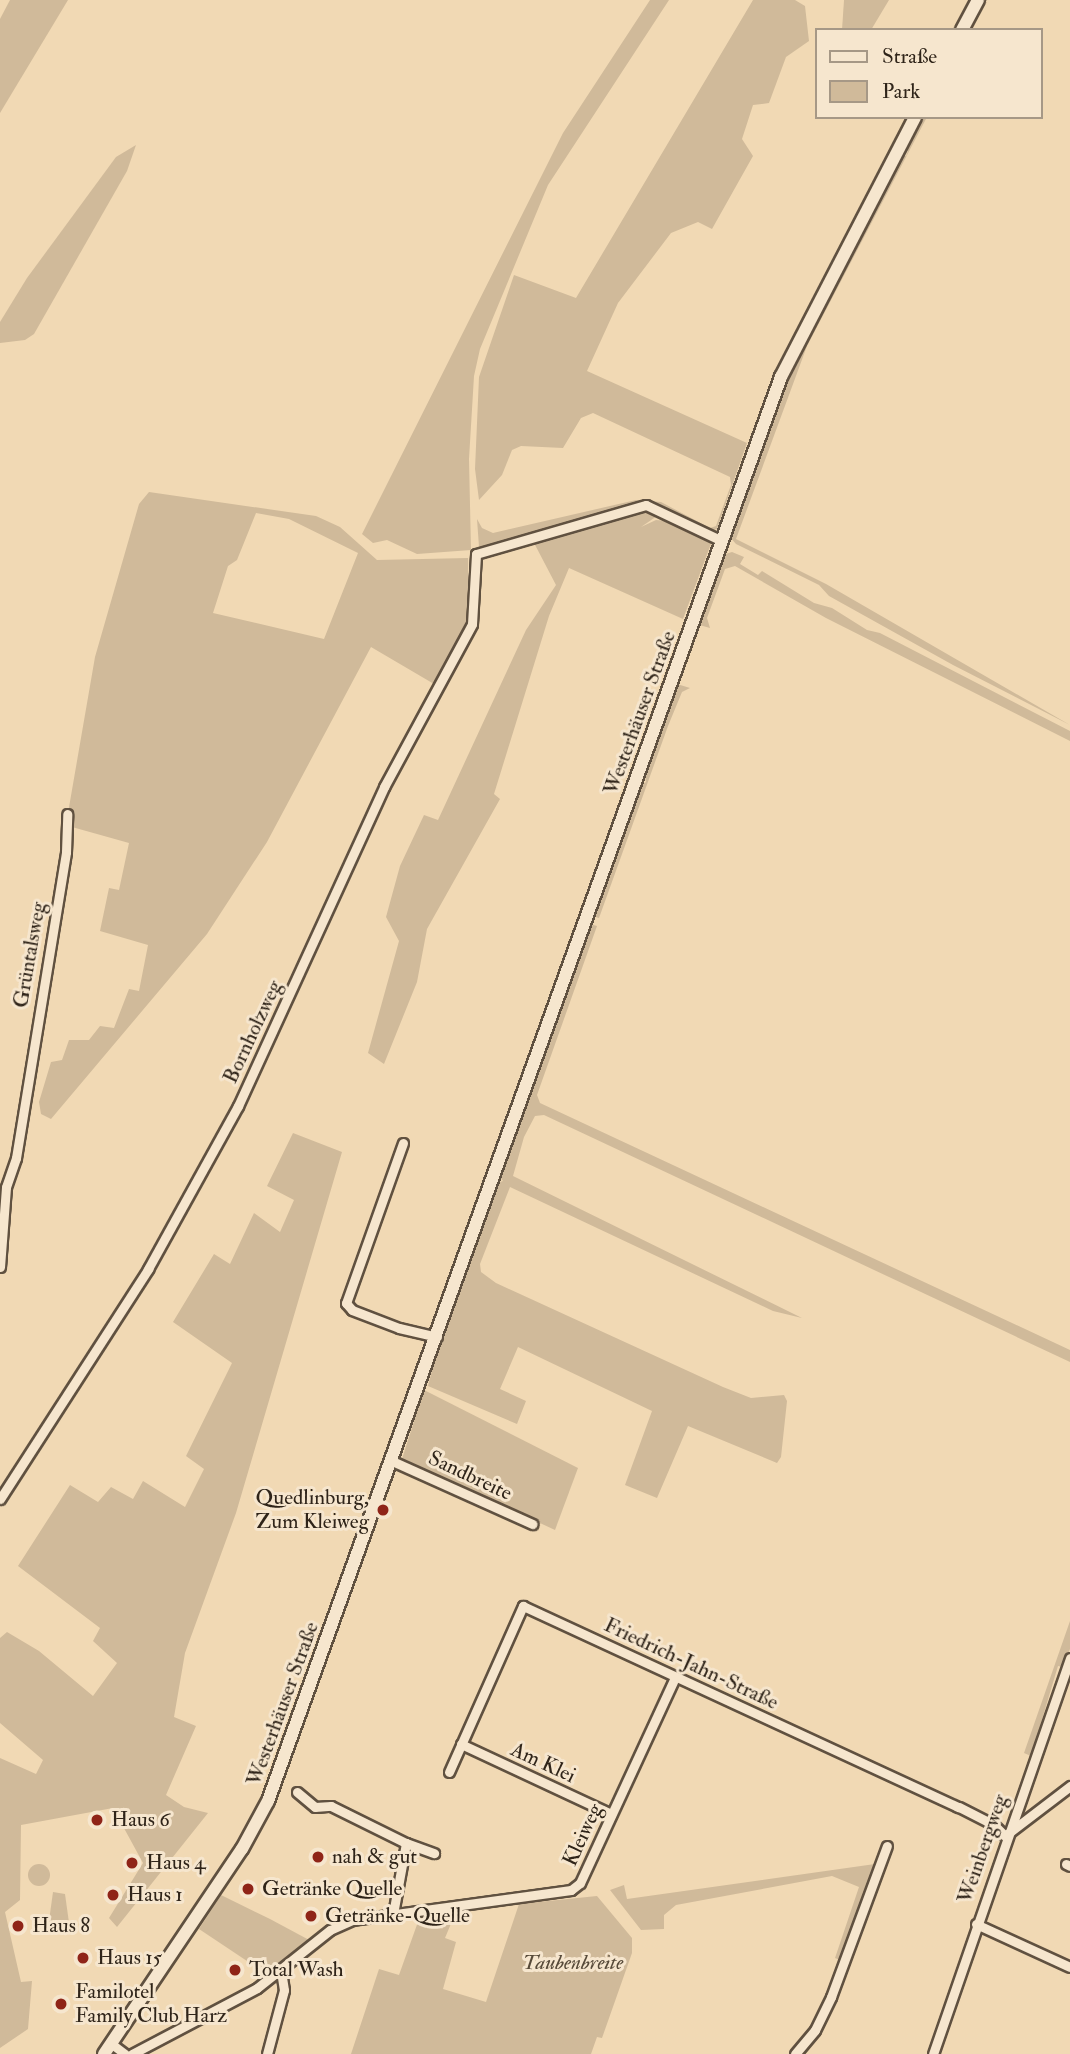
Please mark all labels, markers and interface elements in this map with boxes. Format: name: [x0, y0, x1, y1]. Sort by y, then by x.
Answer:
legend: [814, 28, 1042, 119]
text: Straße: [882, 43, 937, 70]
text: Park: [882, 78, 920, 105]
street label: Westerhäuser Straße: [599, 628, 681, 798]
street label: Grüntalsweg: [8, 900, 52, 1010]
street label: Bornholzweg: [218, 976, 288, 1088]
street label: Sandbreite: [424, 1446, 516, 1506]
place label: Quedlinburg, Zum Kleiweg: [256, 1485, 369, 1535]
marker: Quedlinburg, Zum Kleiweg: [375, 1502, 391, 1518]
street label: Friedrich-Jahn-Straße: [600, 1613, 782, 1715]
street label: Westerhäuser Straße: [242, 1619, 324, 1789]
street label: Am Klei: [507, 1737, 579, 1789]
street label: Weinbergweg: [953, 1791, 1013, 1907]
street label: Kleiweg: [558, 1800, 608, 1870]
place label: Haus 6: [111, 1807, 170, 1833]
marker: Haus 6: [89, 1812, 105, 1828]
place label: nah & gut: [332, 1844, 417, 1870]
marker: nah & gut: [310, 1849, 326, 1865]
place label: Haus 4: [146, 1850, 206, 1876]
marker: Haus 4: [124, 1855, 140, 1871]
place label: Getränke Quelle: [262, 1876, 402, 1902]
marker: Getränke Quelle: [240, 1881, 256, 1897]
place label: Haus 1: [127, 1882, 183, 1908]
marker: Haus 1: [105, 1887, 121, 1903]
place label: Getränke-Quelle: [325, 1903, 470, 1929]
marker: Getränke-Quelle: [303, 1908, 319, 1924]
place label: Haus 8: [32, 1913, 90, 1939]
marker: Haus 8: [10, 1918, 26, 1934]
place label: Haus 15: [97, 1945, 162, 1971]
marker: Haus 15: [75, 1950, 91, 1966]
park label: Taubenbreite: [523, 1950, 623, 1976]
place label: Total Wash: [249, 1957, 344, 1983]
marker: Total Wash: [227, 1962, 243, 1978]
place label: Familotel Family Club Harz: [75, 1979, 227, 2029]
marker: Familotel Family Club Harz: [53, 1996, 69, 2012]

